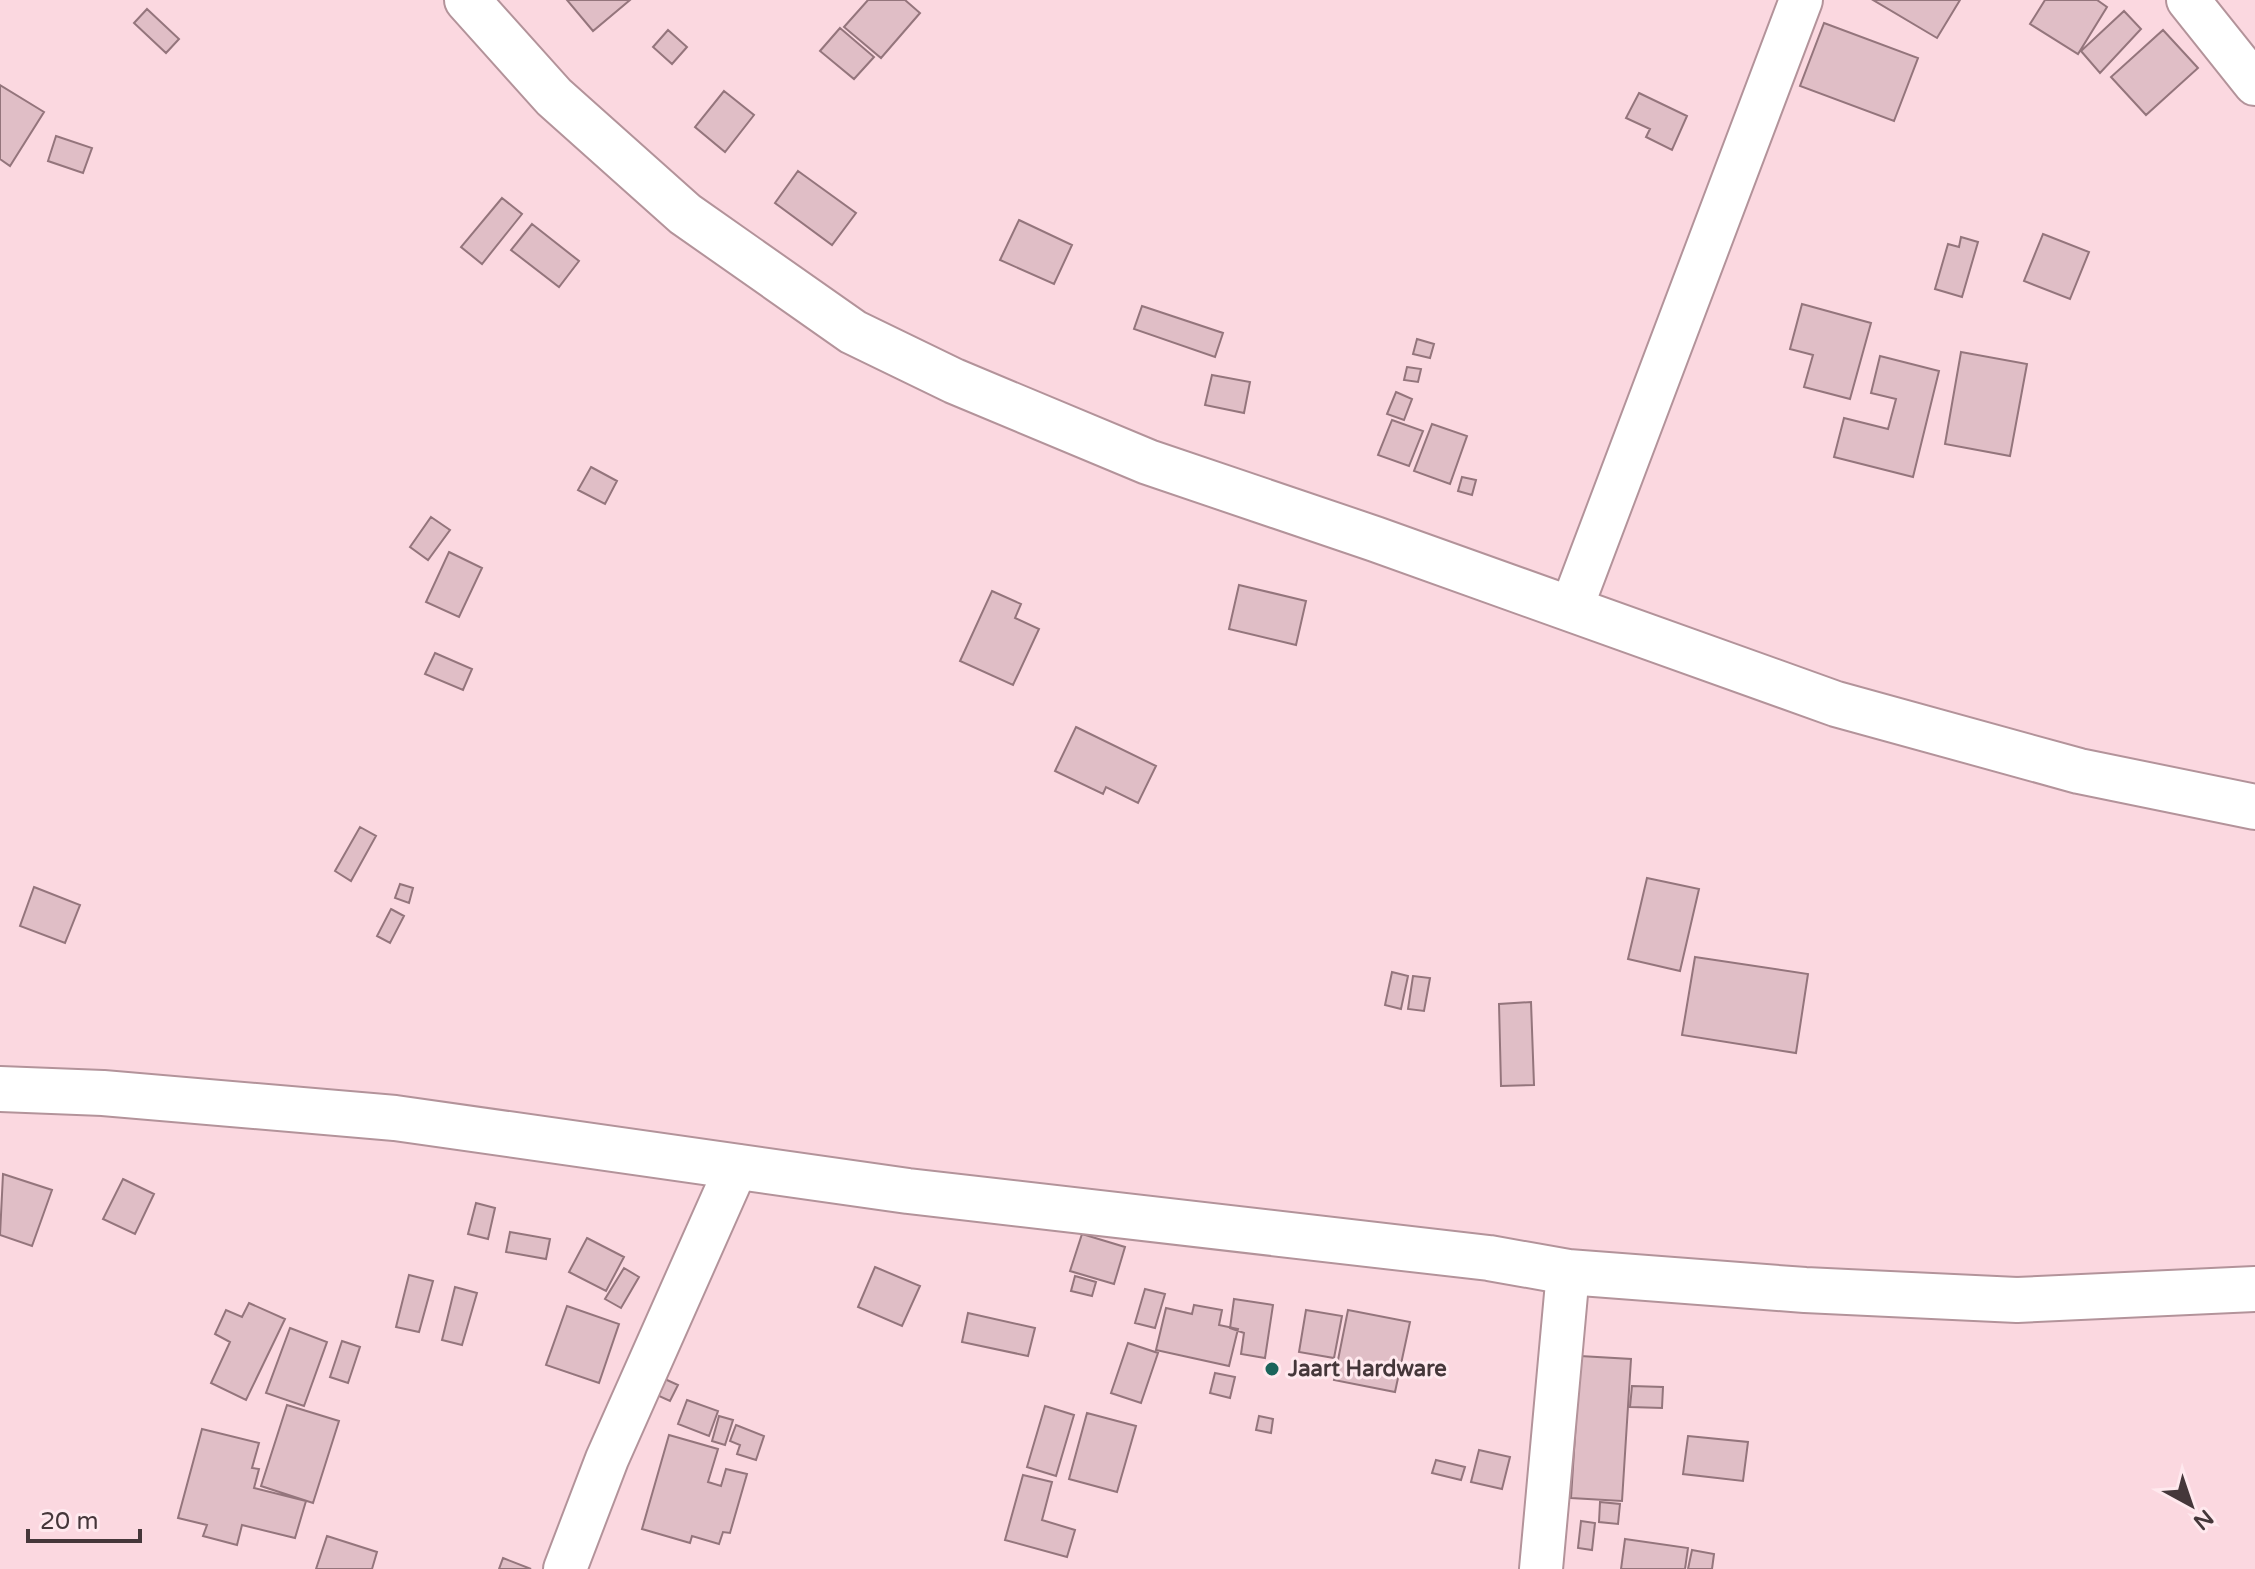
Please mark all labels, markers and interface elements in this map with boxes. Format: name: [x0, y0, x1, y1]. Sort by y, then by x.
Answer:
place label: Jaart Hardware: [1287, 1356, 1447, 1382]
marker: Jaart Hardware: [1263, 1360, 1281, 1378]
north arrow: [2151, 1465, 2231, 1545]
scale bar: [28, 1493, 140, 1543]
text: N: [2188, 1504, 2218, 1535]
text: 20 m: [40, 1507, 98, 1536]

